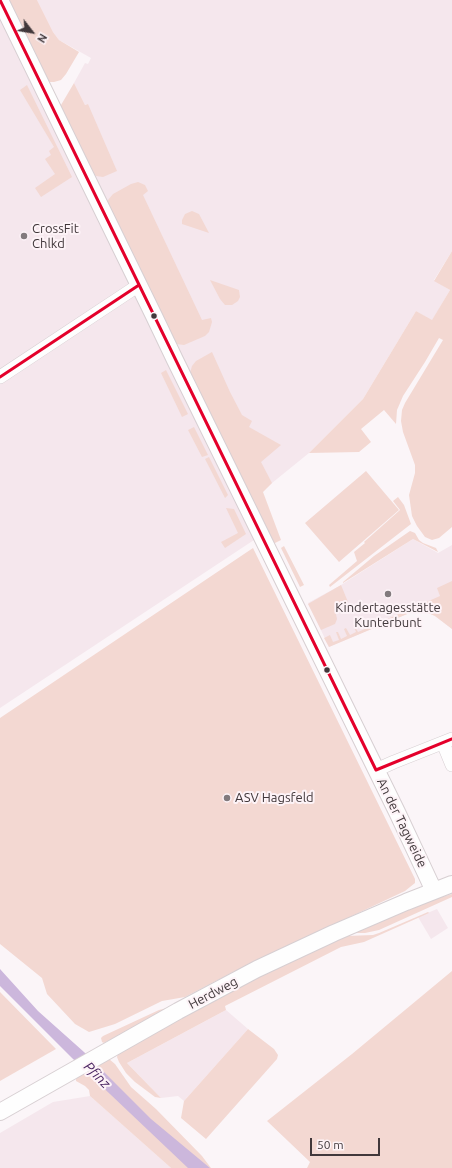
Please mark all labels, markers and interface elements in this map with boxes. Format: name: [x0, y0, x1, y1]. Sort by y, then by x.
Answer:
north arrow: [12, 12, 52, 52]
text: N: [35, 32, 50, 45]
place label: CrossFit Chlkd: [32, 221, 79, 252]
marker: CrossFit Chlkd: [19, 231, 29, 241]
unlabelled marker: [149, 311, 159, 321]
marker: Kindertagesstätte Kunterbunt: [383, 589, 393, 599]
place label: Kindertagesstätte Kunterbunt: [335, 600, 441, 631]
unlabelled marker: [322, 665, 332, 675]
street label: An der Tagweide: [374, 776, 430, 870]
place label: ASV Hagsfeld: [235, 790, 314, 806]
marker: ASV Hagsfeld: [222, 793, 232, 803]
street label: Herdweg: [186, 974, 240, 1012]
water label: Pfinz: [80, 1058, 114, 1092]
scale bar: [312, 1130, 382, 1156]
text: 50 m: [317, 1138, 344, 1151]

